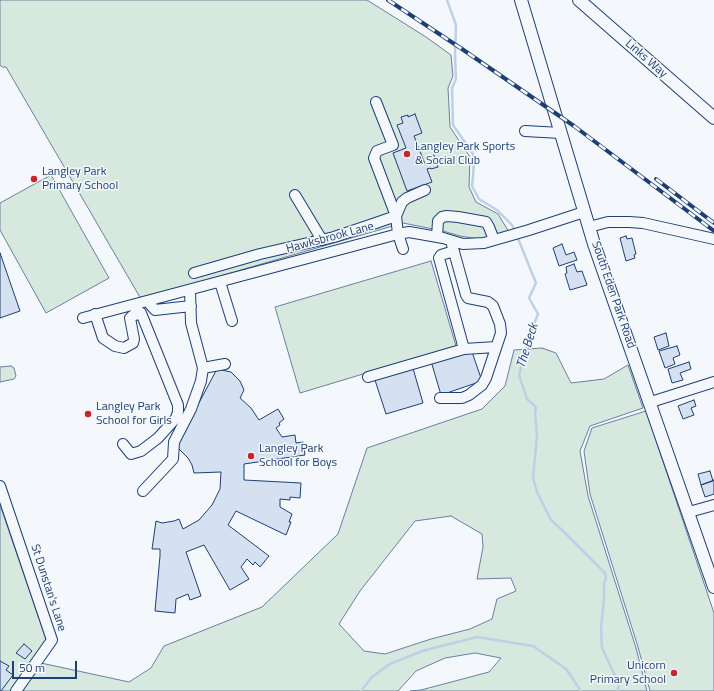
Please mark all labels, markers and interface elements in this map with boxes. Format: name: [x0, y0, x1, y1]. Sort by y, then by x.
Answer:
street label: Links Way: [622, 37, 670, 81]
place label: Langley Park Sports & Social Club: [415, 140, 515, 168]
marker: Langley Park Sports & Social Club: [402, 149, 412, 159]
place label: Langley Park Primary School: [42, 165, 118, 193]
marker: Langley Park Primary School: [29, 174, 39, 184]
street label: Hawksbrook Lane: [285, 219, 375, 257]
street label: South Eden Park Road: [588, 240, 638, 350]
water label: The Beck: [514, 322, 542, 370]
place label: Langley Park School for Girls: [96, 400, 172, 428]
marker: Langley Park School for Girls: [83, 409, 93, 419]
place label: Langley Park School for Boys: [259, 442, 337, 470]
marker: Langley Park School for Boys: [246, 451, 256, 461]
street label: St Dunstan's Lane: [27, 543, 69, 633]
scale bar: [14, 653, 79, 679]
text: 50 m: [19, 658, 45, 677]
place label: Unicorn Primary School: [590, 659, 666, 687]
marker: Unicorn Primary School: [669, 668, 679, 678]

